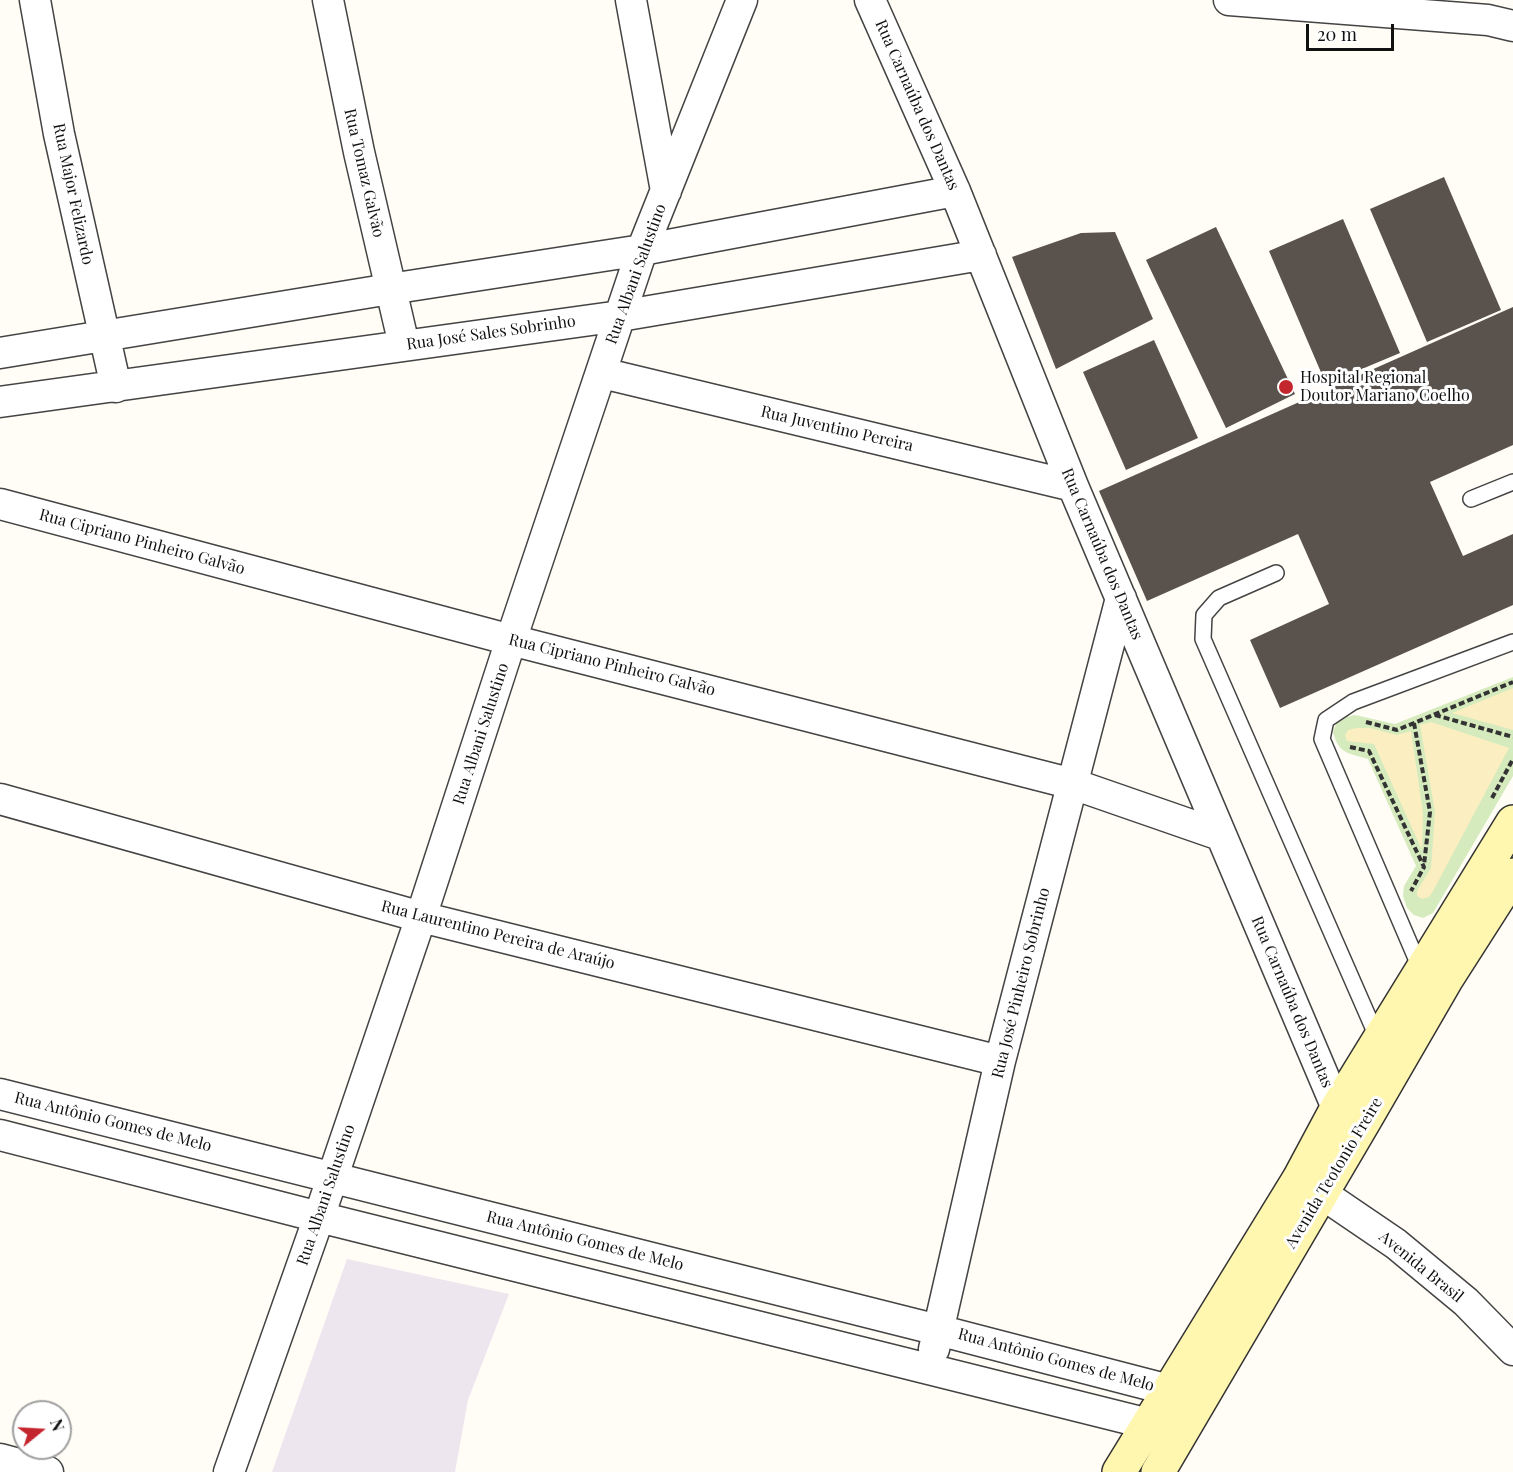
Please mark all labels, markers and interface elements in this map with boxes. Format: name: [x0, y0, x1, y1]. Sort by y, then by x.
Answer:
scale bar: [1309, 12, 1398, 50]
street label: Rua Carnaúba dos Dantas: [871, 17, 963, 193]
text: 20 m: [1317, 22, 1357, 46]
street label: Rua Tomaz Galvão: [340, 107, 388, 239]
street label: Rua Major Felizardo: [49, 122, 97, 266]
street label: Rua Albani Salustino: [602, 201, 670, 347]
street label: Rua José Sales Sobrinho: [405, 312, 577, 354]
place label: Hospital Regional Doutor Mariano Coelho: [1300, 368, 1470, 406]
marker: Hospital Regional Doutor Mariano Coelho: [1277, 378, 1295, 396]
street label: Rua Juventino Pereira: [759, 402, 915, 456]
street label: Rua Carnaúba dos Dantas: [1057, 465, 1147, 643]
street label: Rua Cipriano Pinheiro Galvão: [37, 505, 247, 579]
street label: Rua Cipriano Pinheiro Galvão: [507, 630, 717, 700]
street label: Rua Albani Salustino: [449, 661, 513, 807]
street label: Rua José Pinheiro Sobrinho: [988, 886, 1054, 1080]
street label: Rua Laurentino Pereira de Araújo: [379, 897, 617, 973]
street label: Rua Carnaúba dos Dantas: [1247, 913, 1337, 1091]
street label: Rua Antônio Gomes de Melo: [12, 1088, 214, 1156]
street label: Avenida Teotonio Freire: [1281, 1094, 1387, 1252]
street label: Rua Albani Salustino: [293, 1122, 359, 1268]
street label: Rua Antônio Gomes de Melo: [484, 1207, 686, 1275]
street label: Avenida Brasil: [1375, 1227, 1467, 1307]
street label: Rua Antônio Gomes de Melo: [956, 1325, 1156, 1395]
north arrow: [12, 1400, 72, 1460]
text: N: [46, 1416, 69, 1434]

